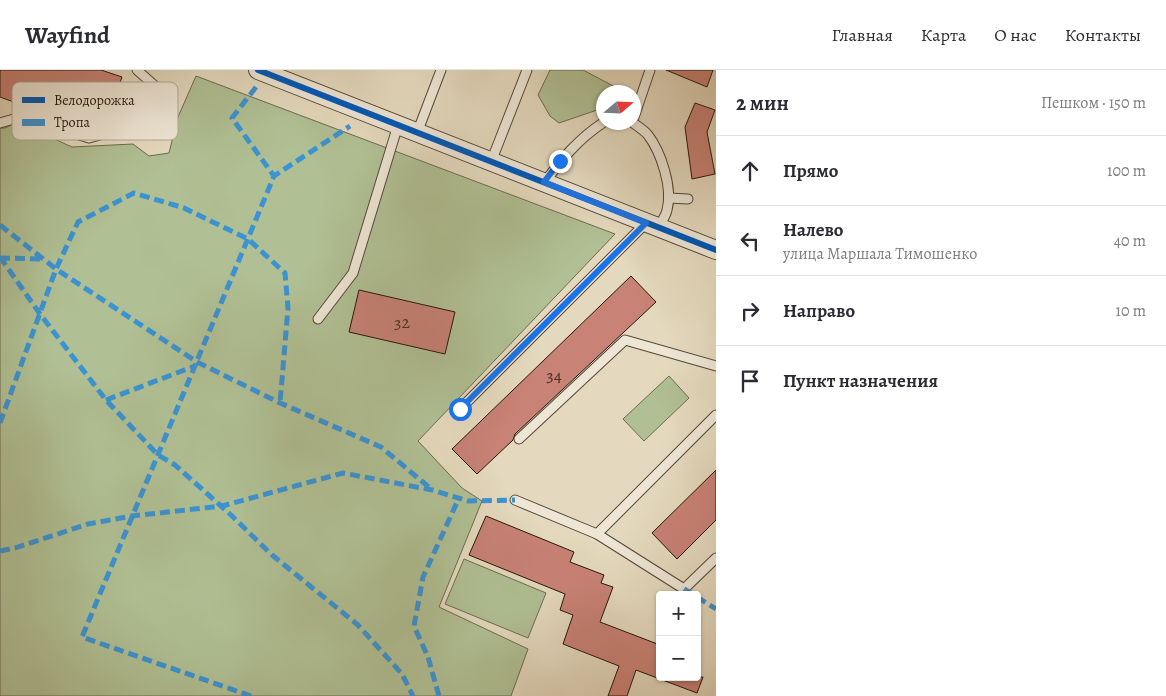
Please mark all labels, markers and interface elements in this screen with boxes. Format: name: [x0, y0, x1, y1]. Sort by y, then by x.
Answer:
text: Wayfind: [25, 19, 110, 51]
text: Главная: [832, 23, 893, 47]
text: Карта: [921, 23, 966, 47]
text: О нас: [994, 23, 1037, 47]
text: Контакты: [1065, 23, 1141, 47]
legend: [12, 82, 178, 140]
north arrow: [596, 85, 641, 130]
text: 2 мин: [736, 89, 789, 117]
text: Велодорожка: [54, 91, 135, 110]
text: Пешком · 150 m: [1041, 92, 1146, 114]
text: Тропа: [54, 113, 91, 132]
route end: [549, 150, 572, 173]
icon: ahead: [736, 157, 764, 185]
text: Прямо: [783, 158, 838, 184]
text: 100 m: [1107, 160, 1146, 182]
text: Налево: [783, 217, 843, 243]
icon: left: [736, 227, 764, 255]
text: 40 m: [1114, 230, 1146, 252]
text: улица Маршала Тимошенко: [783, 243, 977, 265]
icon: right: [736, 297, 764, 325]
text: Направо: [783, 298, 855, 324]
text: 10 m: [1116, 300, 1146, 322]
house number: 32: [394, 310, 410, 334]
house number: 34: [546, 363, 562, 387]
icon: arrive: [736, 367, 764, 395]
text: Пункт назначения: [783, 368, 938, 394]
route start: [449, 398, 472, 421]
map controls: [656, 591, 701, 681]
button: +: [656, 591, 701, 636]
button: −: [656, 636, 701, 681]

